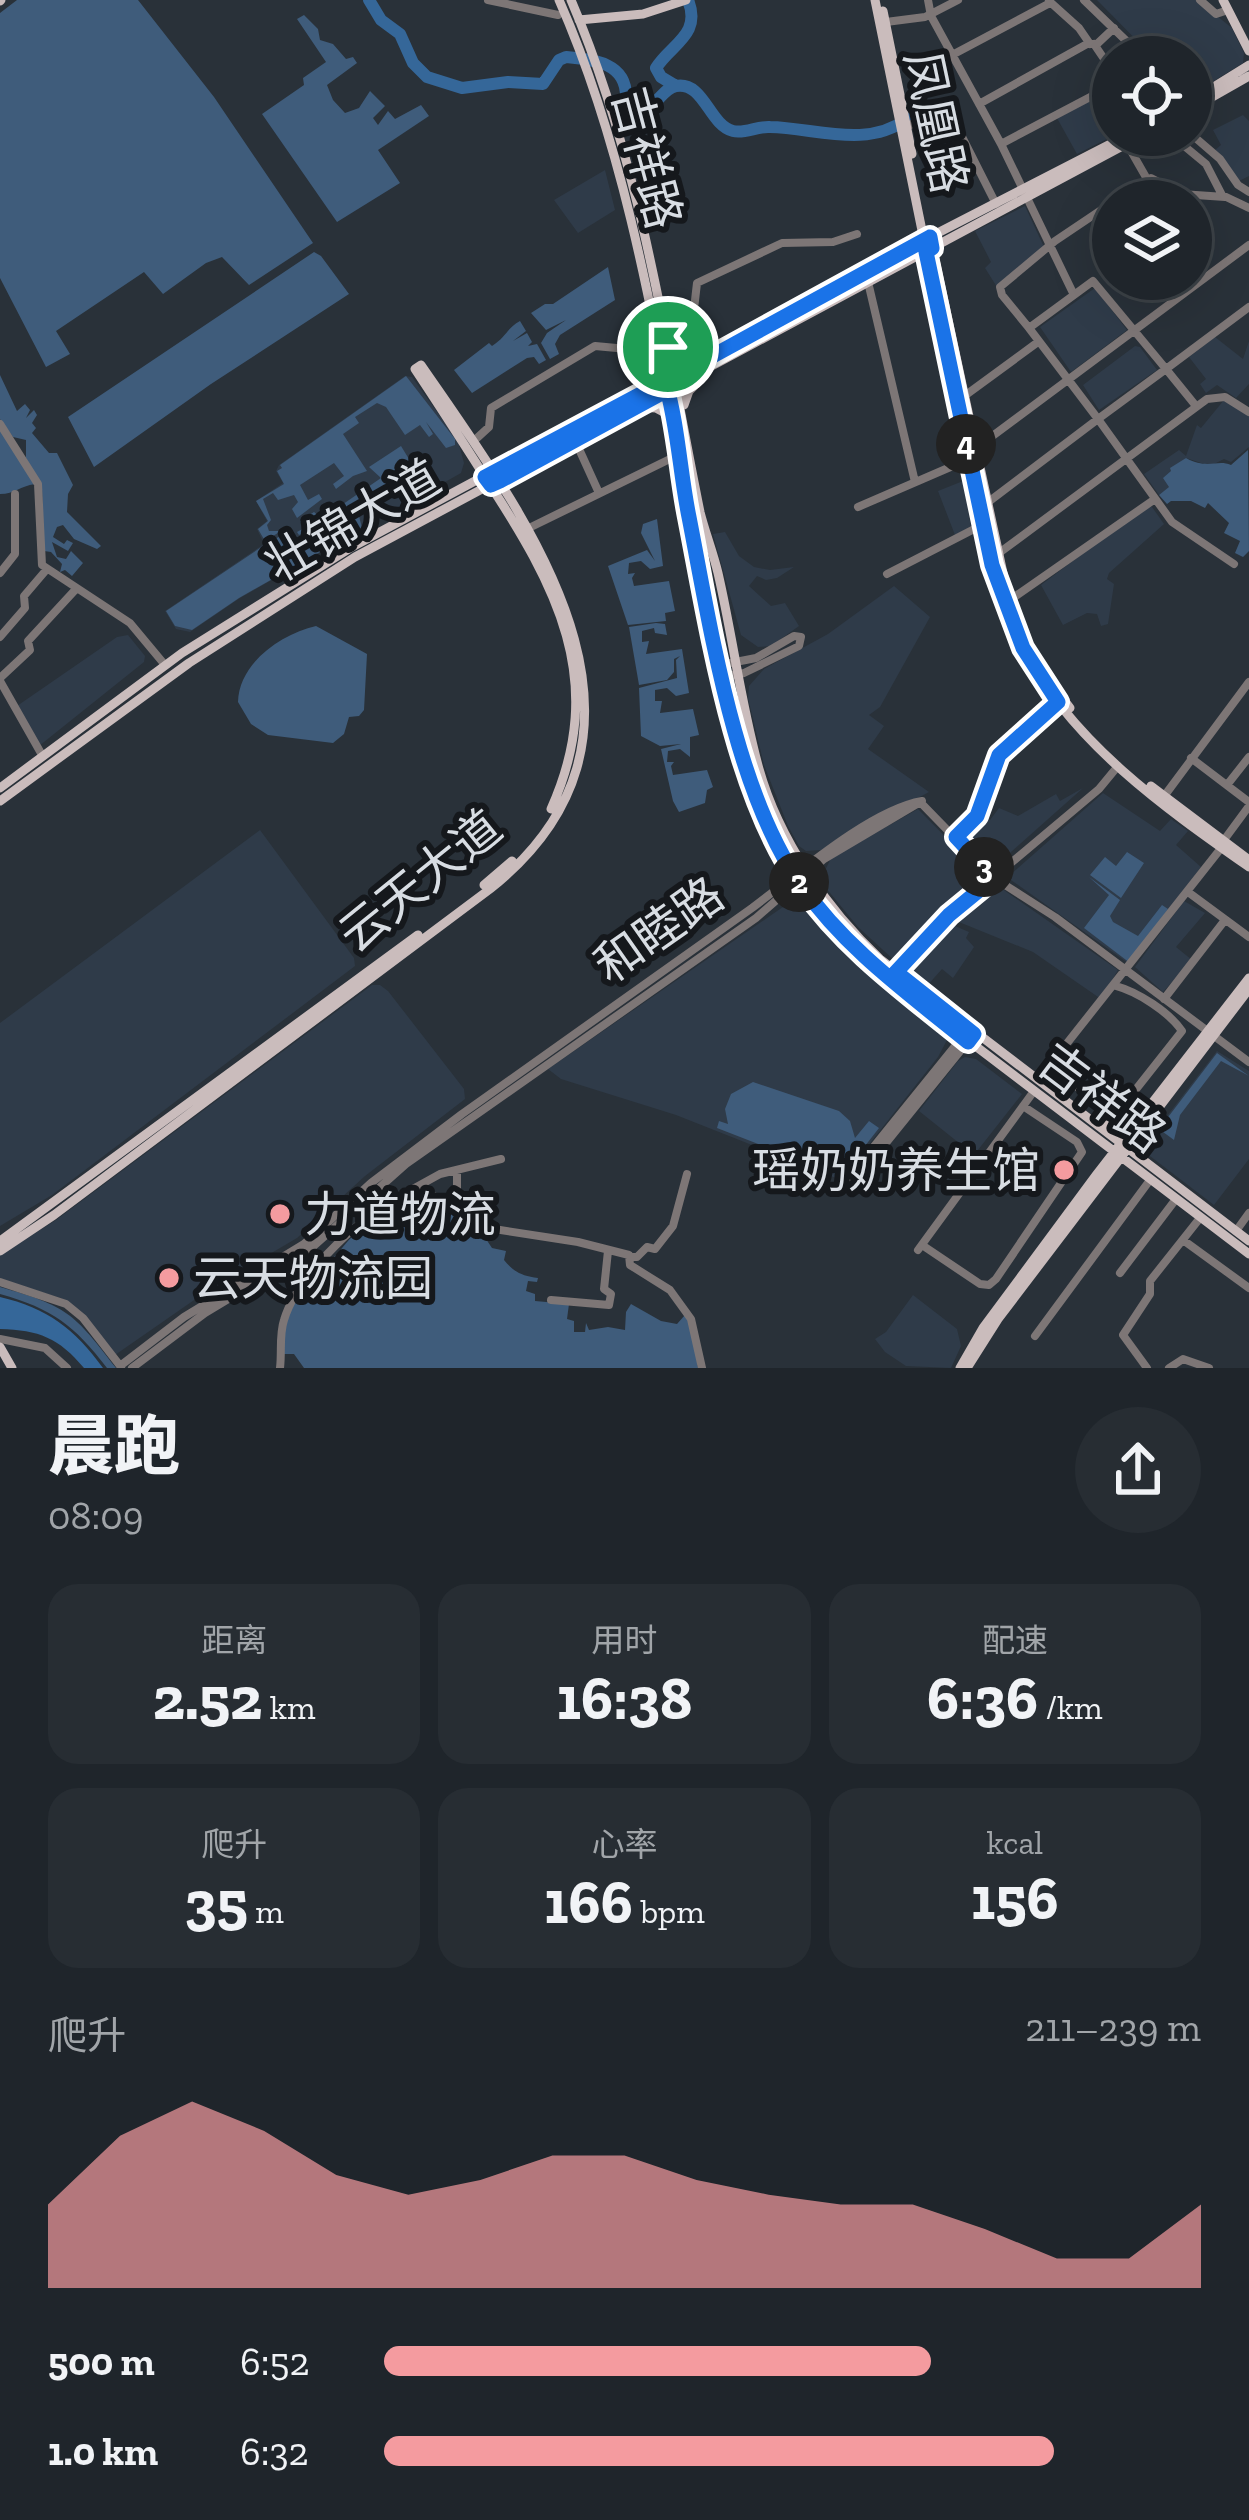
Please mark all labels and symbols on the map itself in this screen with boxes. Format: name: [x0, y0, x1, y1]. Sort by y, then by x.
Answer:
street label: 凤凰路: [893, 46, 979, 198]
street label: 吉祥路: [601, 81, 693, 235]
pin: [617, 296, 719, 398]
pin: 4: [936, 414, 996, 474]
street label: 壮锦大道: [256, 448, 450, 594]
street label: 云天大道: [327, 798, 513, 964]
pin: 3: [954, 837, 1014, 897]
pin: 2: [769, 852, 829, 912]
street label: 和睦路: [584, 865, 734, 995]
street label: 吉祥路: [1027, 1032, 1177, 1164]
place label: 瑶奶奶养生馆: [752, 1142, 1040, 1199]
marker: 瑶奶奶养生馆: [1051, 1157, 1077, 1183]
place label: 力道物流: [304, 1186, 496, 1243]
marker: 力道物流: [267, 1201, 293, 1227]
place label: 云天物流园: [193, 1250, 433, 1307]
marker: 云天物流园: [156, 1265, 182, 1291]

